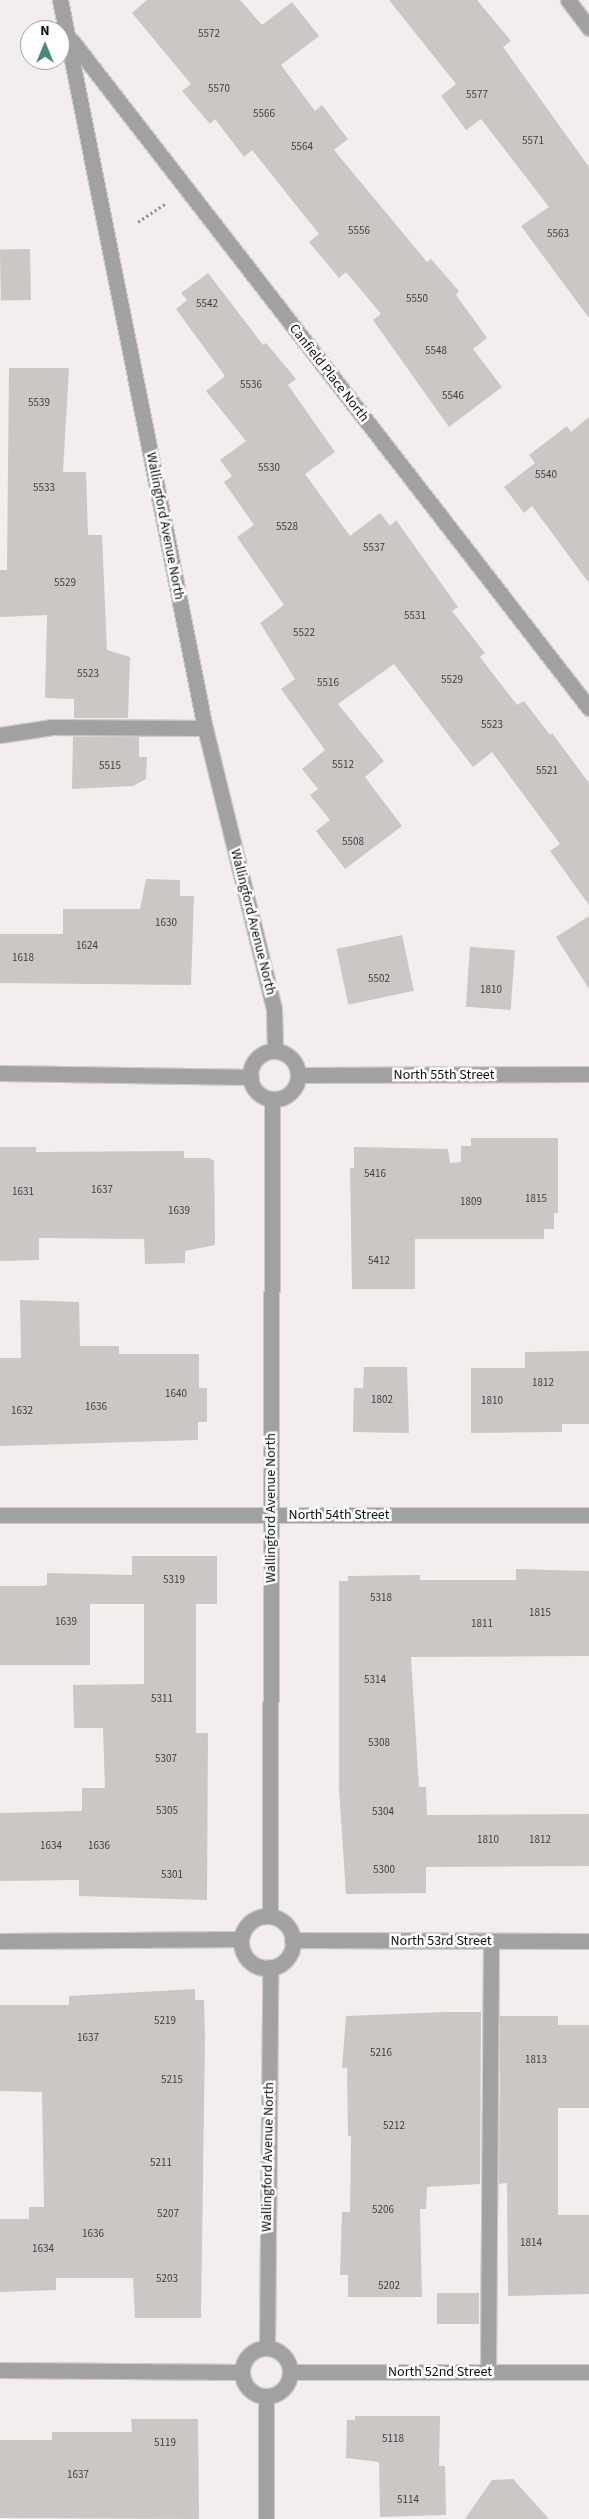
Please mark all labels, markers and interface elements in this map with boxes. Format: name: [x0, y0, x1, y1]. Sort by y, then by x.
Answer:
north arrow: [20, 20, 70, 70]
text: N: [40, 21, 50, 41]
house number: 5572: [198, 27, 220, 41]
house number: 5570: [208, 82, 230, 96]
house number: 5577: [466, 88, 488, 102]
house number: 5566: [253, 107, 275, 121]
house number: 5571: [522, 134, 544, 148]
house number: 5564: [291, 140, 313, 154]
house number: 5556: [348, 224, 370, 238]
house number: 5563: [547, 227, 569, 241]
house number: 5550: [406, 292, 428, 306]
house number: 5542: [196, 297, 218, 311]
street label: Canfield Place North: [286, 321, 372, 425]
house number: 5548: [425, 344, 447, 358]
house number: 5536: [240, 378, 262, 392]
house number: 5546: [442, 389, 464, 403]
house number: 5539: [28, 396, 50, 410]
street label: Wallingford Avenue North: [142, 451, 188, 601]
house number: 5530: [258, 461, 280, 475]
house number: 5540: [535, 468, 557, 482]
house number: 5533: [33, 481, 55, 495]
house number: 5528: [276, 520, 298, 534]
house number: 5537: [363, 541, 385, 555]
house number: 5529: [54, 576, 76, 590]
house number: 5531: [404, 609, 426, 623]
house number: 5522: [293, 626, 315, 640]
house number: 5523: [77, 667, 99, 681]
house number: 5529: [441, 673, 463, 687]
house number: 5516: [317, 676, 339, 690]
house number: 5523: [481, 718, 503, 732]
house number: 5512: [332, 758, 354, 772]
house number: 5515: [99, 759, 121, 773]
house number: 5521: [536, 764, 558, 778]
house number: 5508: [342, 835, 364, 849]
street label: Wallingford Avenue North: [227, 847, 279, 997]
house number: 1630: [155, 916, 177, 930]
house number: 1624: [76, 939, 98, 953]
house number: 1618: [12, 951, 34, 965]
house number: 5502: [368, 972, 390, 986]
house number: 1810: [480, 983, 502, 997]
street label: North 55th Street: [394, 1067, 494, 1083]
house number: 5416: [364, 1167, 386, 1181]
house number: 1637: [91, 1183, 113, 1197]
house number: 1631: [12, 1185, 34, 1199]
house number: 1815: [525, 1192, 547, 1206]
house number: 1809: [460, 1195, 482, 1209]
house number: 1639: [168, 1204, 190, 1218]
house number: 5412: [368, 1254, 390, 1268]
house number: 1812: [532, 1376, 554, 1390]
house number: 1640: [165, 1387, 187, 1401]
house number: 1802: [371, 1393, 393, 1407]
house number: 1810: [481, 1394, 503, 1408]
house number: 1636: [85, 1400, 107, 1414]
house number: 1632: [11, 1404, 33, 1418]
street label: Wallingford Avenue North: [263, 1433, 279, 1583]
street label: North 54th Street: [289, 1507, 389, 1523]
house number: 5319: [163, 1573, 185, 1587]
house number: 5318: [370, 1591, 392, 1605]
house number: 1815: [529, 1606, 551, 1620]
house number: 1639: [55, 1615, 77, 1629]
house number: 1811: [471, 1617, 493, 1631]
house number: 5314: [364, 1673, 386, 1687]
house number: 5311: [151, 1692, 173, 1706]
house number: 5308: [368, 1736, 390, 1750]
house number: 5307: [155, 1752, 177, 1766]
house number: 5305: [156, 1804, 178, 1818]
house number: 5304: [372, 1805, 394, 1819]
house number: 1810: [477, 1833, 499, 1847]
house number: 1812: [529, 1833, 551, 1847]
house number: 1634: [40, 1839, 62, 1853]
house number: 1636: [88, 1839, 110, 1853]
house number: 5300: [373, 1863, 395, 1877]
house number: 5301: [161, 1868, 183, 1882]
street label: North 53rd Street: [391, 1933, 491, 1949]
house number: 5219: [154, 2014, 176, 2028]
house number: 1637: [77, 2031, 99, 2045]
house number: 5216: [370, 2046, 392, 2060]
house number: 1813: [525, 2053, 547, 2067]
house number: 5215: [161, 2073, 183, 2087]
street label: Wallingford Avenue North: [258, 2082, 278, 2232]
house number: 5212: [383, 2119, 405, 2133]
house number: 5211: [150, 2156, 172, 2170]
house number: 5206: [372, 2203, 394, 2217]
house number: 5207: [157, 2207, 179, 2221]
house number: 1636: [82, 2227, 104, 2241]
house number: 1814: [520, 2236, 542, 2250]
house number: 1634: [32, 2242, 54, 2256]
house number: 5203: [156, 2272, 178, 2286]
house number: 5202: [378, 2279, 400, 2293]
street label: North 52nd Street: [388, 2364, 492, 2380]
house number: 5118: [382, 2432, 404, 2446]
house number: 5119: [154, 2436, 176, 2450]
house number: 1637: [67, 2468, 89, 2482]
house number: 5114: [397, 2493, 419, 2507]

